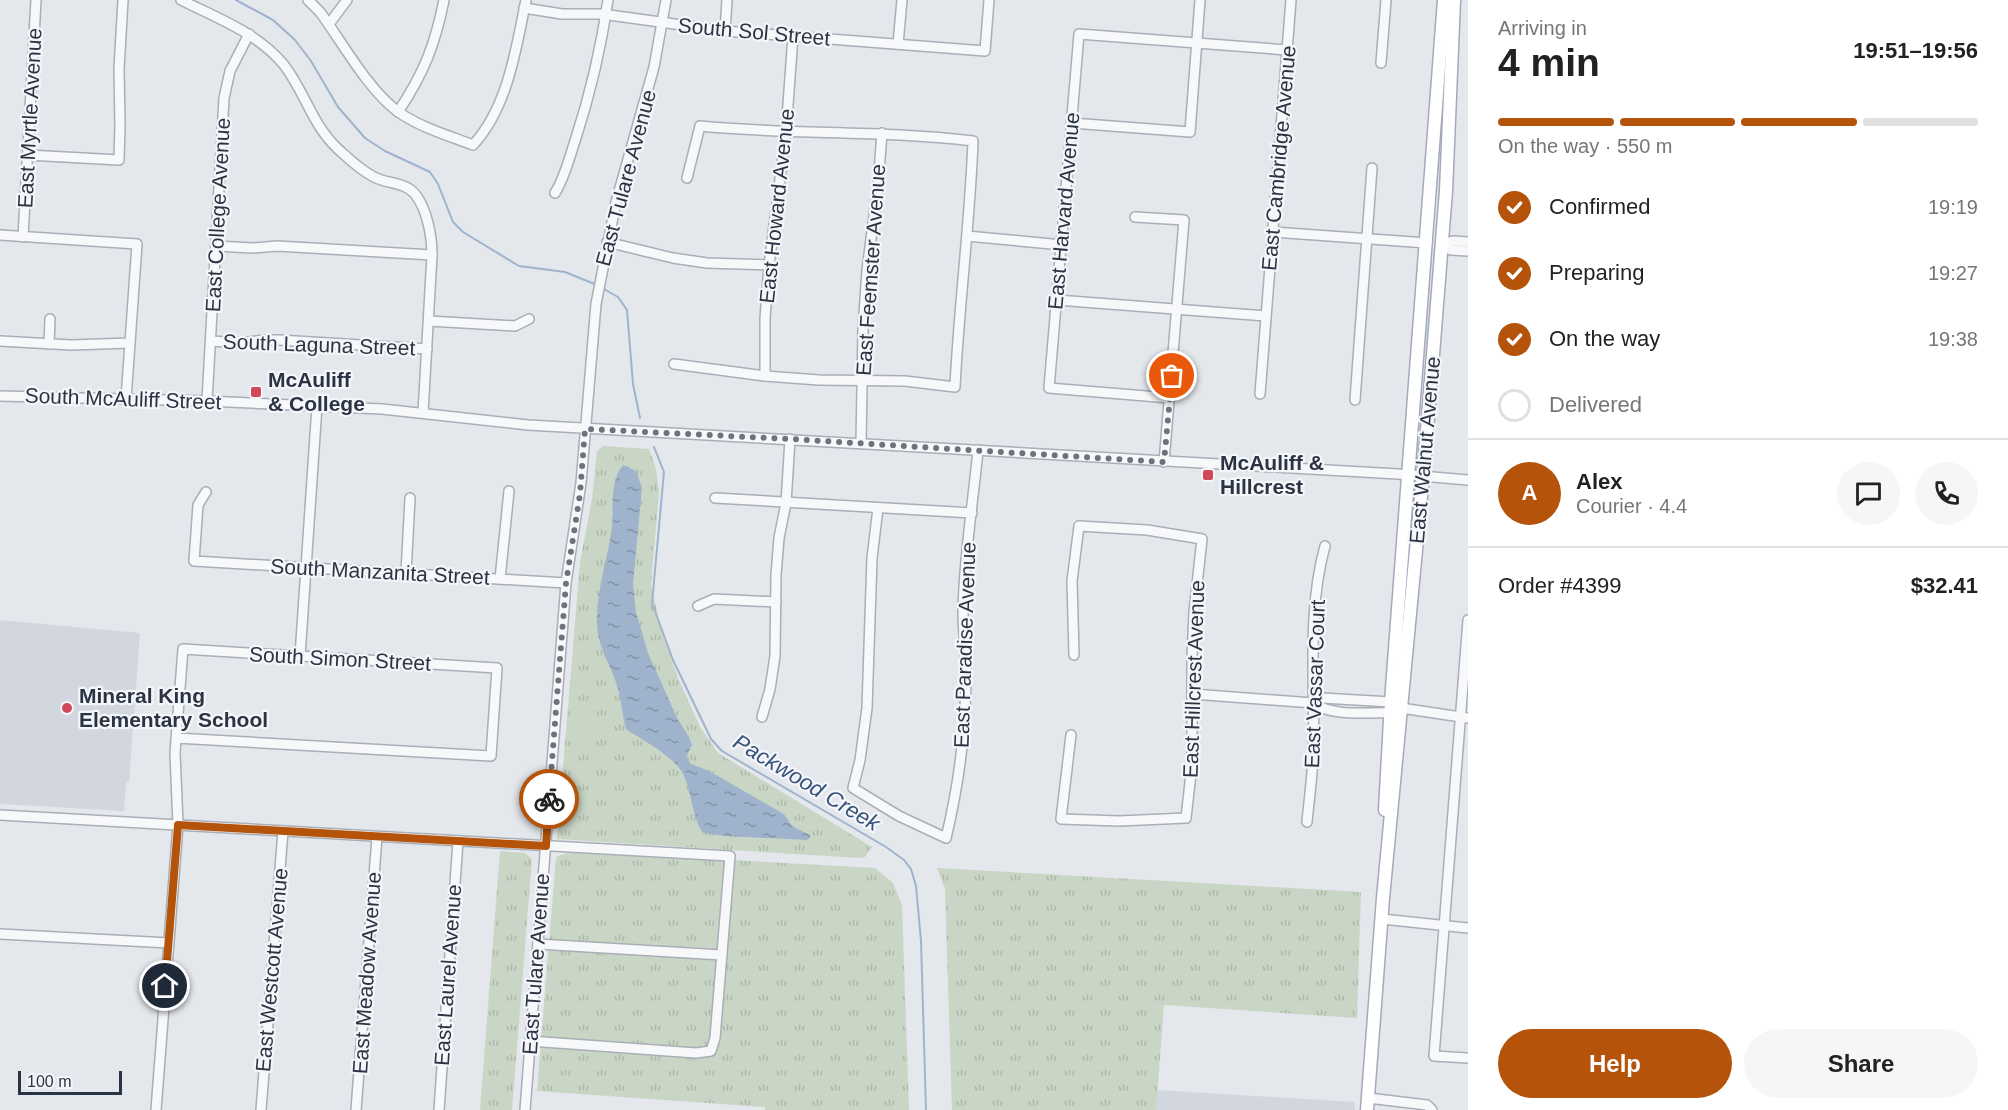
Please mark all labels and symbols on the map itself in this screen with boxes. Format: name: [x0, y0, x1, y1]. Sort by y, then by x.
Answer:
street label: South Sol Street: [677, 13, 831, 50]
street label: East Myrtle Avenue: [13, 27, 46, 209]
street label: East Cambridge Avenue: [1257, 44, 1300, 272]
street label: East Tulare Avenue: [591, 87, 660, 269]
street label: East Howard Avenue: [755, 107, 798, 304]
street label: East Harvard Avenue: [1043, 111, 1084, 311]
street label: East College Avenue: [201, 117, 234, 313]
street label: East Feemster Avenue: [852, 163, 889, 377]
street label: South Laguna Street: [222, 330, 416, 359]
pin: [1146, 350, 1197, 401]
street label: East Walnut Avenue: [1405, 355, 1444, 545]
place label: McAuliff & College: [268, 368, 365, 415]
street label: South McAuliff Street: [24, 384, 222, 413]
marker: McAuliff & College: [249, 385, 263, 399]
place label: McAuliff & Hillcrest: [1220, 451, 1324, 498]
marker: McAuliff & Hillcrest: [1201, 468, 1215, 482]
street label: East Paradise Avenue: [949, 542, 980, 748]
street label: South Manzanita Street: [270, 554, 490, 589]
street label: East Hillcrest Avenue: [1179, 580, 1208, 778]
street label: East Vassar Court: [1300, 599, 1329, 769]
street label: South Simon Street: [248, 642, 432, 675]
place label: Mineral King Elementary School: [79, 684, 268, 731]
marker: Mineral King Elementary School: [60, 701, 74, 715]
water label: Packwood Creek: [729, 729, 885, 836]
courier: [519, 769, 579, 829]
street label: East Westcott Avenue: [251, 867, 292, 1073]
street label: East Meadow Avenue: [348, 871, 385, 1075]
street label: East Tulare Avenue: [518, 873, 553, 1055]
street label: East Laurel Avenue: [430, 884, 465, 1066]
pin: [139, 960, 190, 1011]
scale bar: [18, 1068, 122, 1096]

